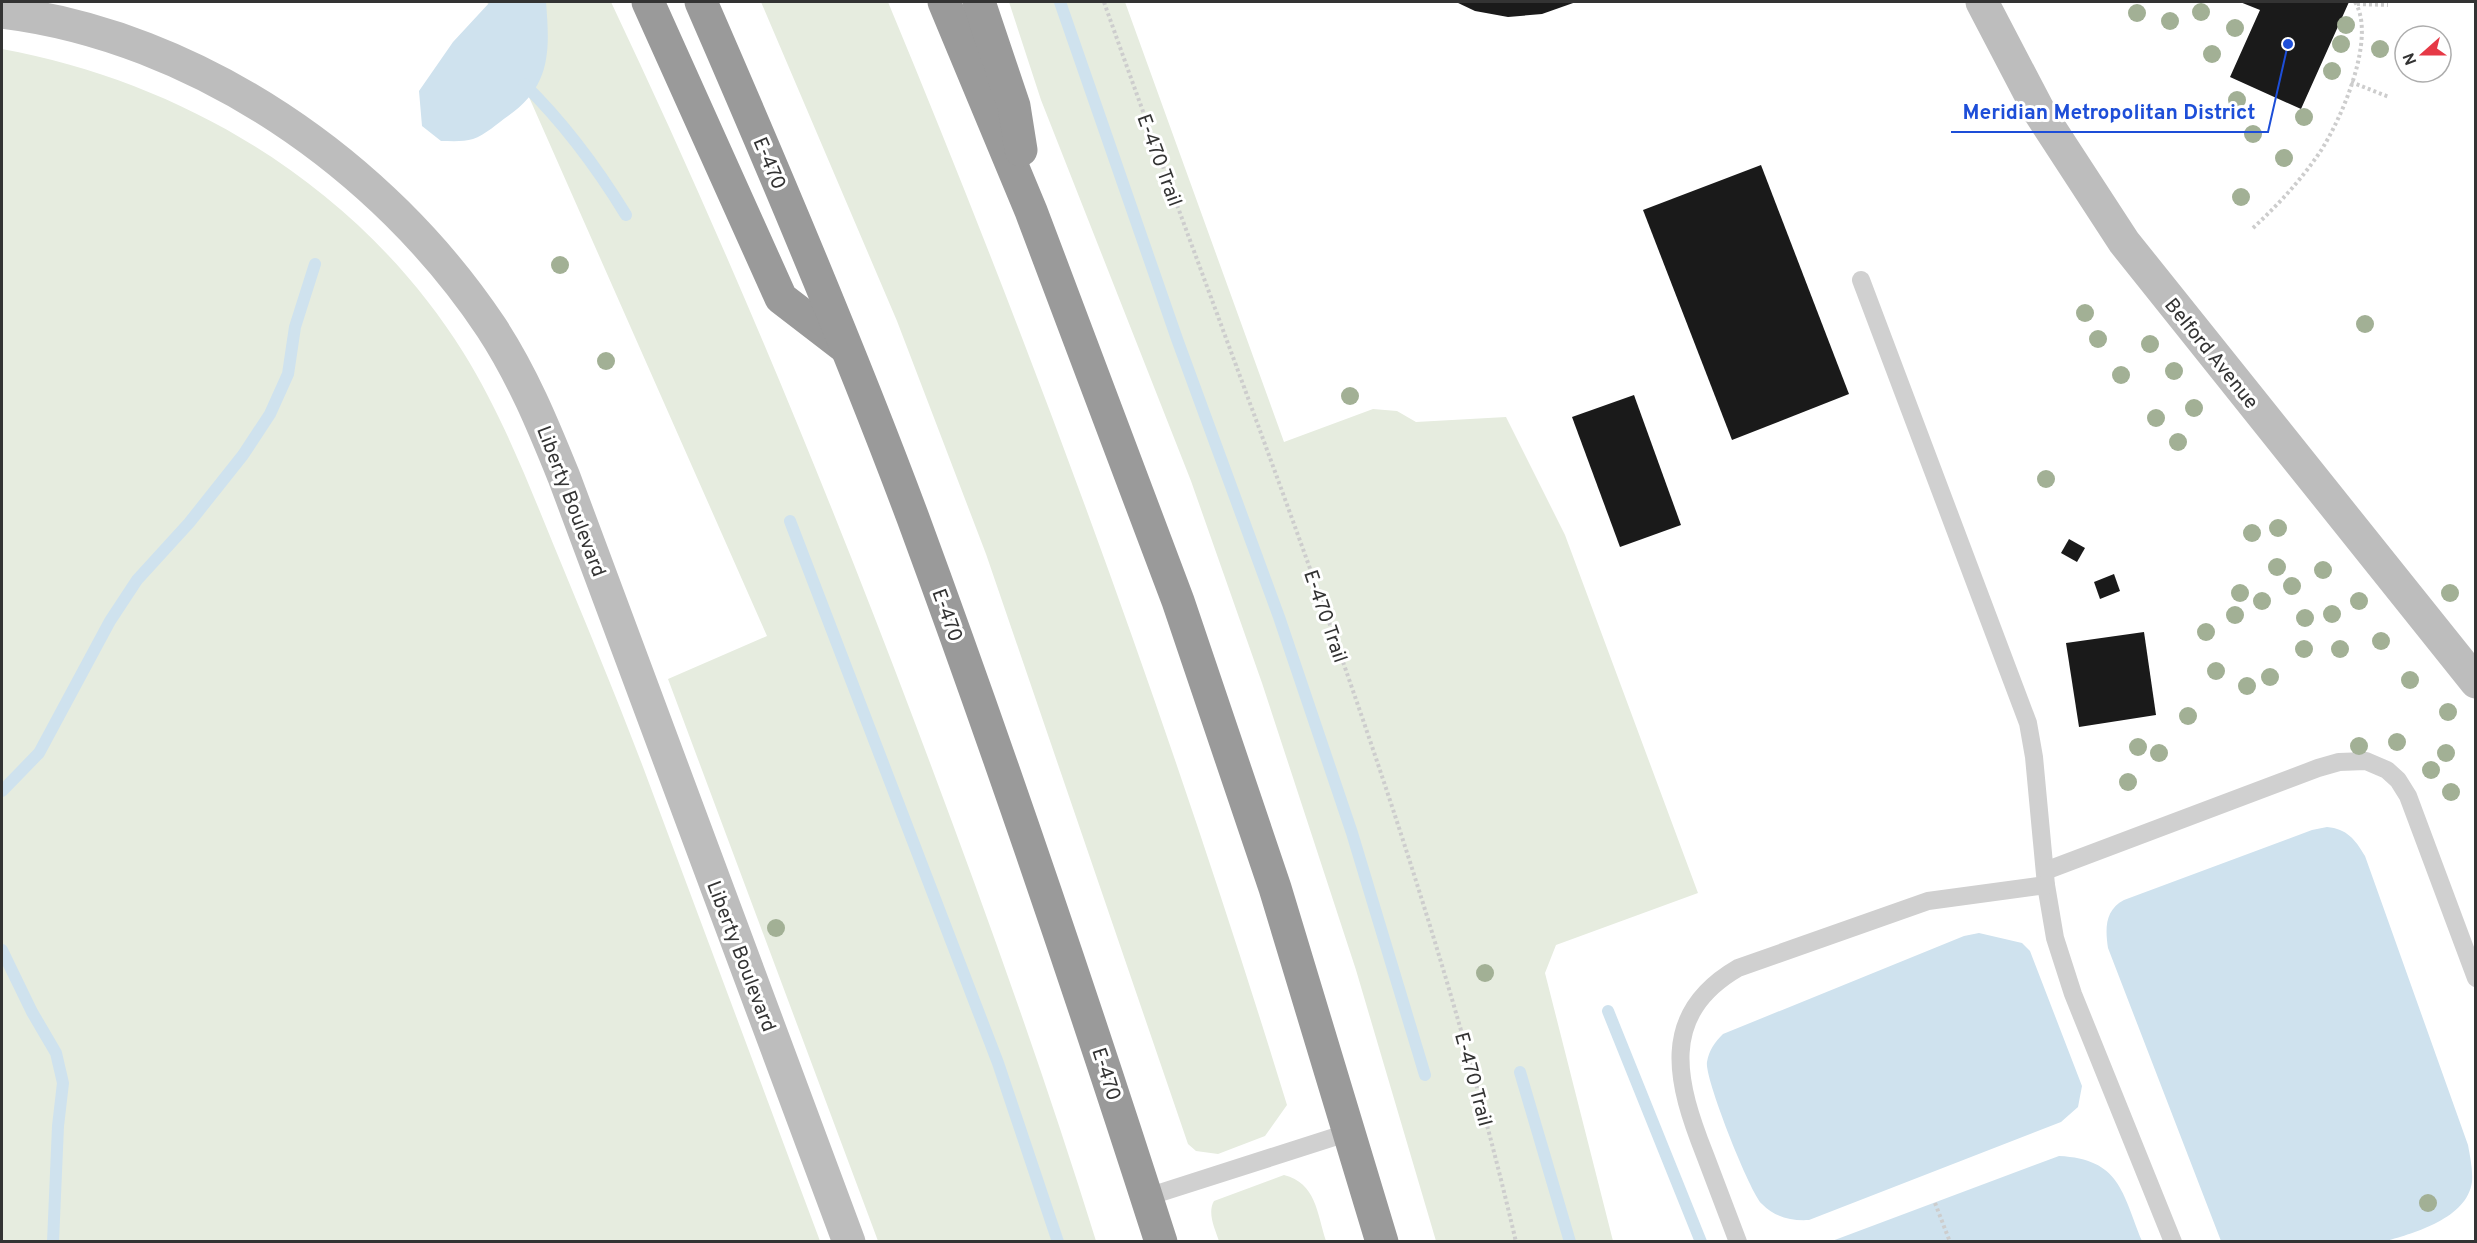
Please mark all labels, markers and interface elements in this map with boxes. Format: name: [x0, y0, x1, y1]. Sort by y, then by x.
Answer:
north arrow: [2393, 24, 2453, 84]
text: N: [2399, 50, 2422, 68]
callout: Meridian Metropolitan District: [1951, 93, 2268, 132]
text: Meridian Metropolitan District: [1962, 100, 2256, 127]
street label: E-470 Trail: [1129, 111, 1187, 210]
street label: E-470: [746, 134, 791, 194]
street label: Belford Avenue: [2158, 293, 2263, 415]
street label: Liberty Boulevard: [529, 422, 611, 581]
street label: E-470 Trail: [1296, 567, 1352, 667]
street label: E-470: [925, 586, 968, 646]
street label: Liberty Boulevard: [699, 877, 781, 1036]
street label: E-470 Trail: [1447, 1030, 1497, 1129]
street label: E-470: [1084, 1045, 1126, 1105]

